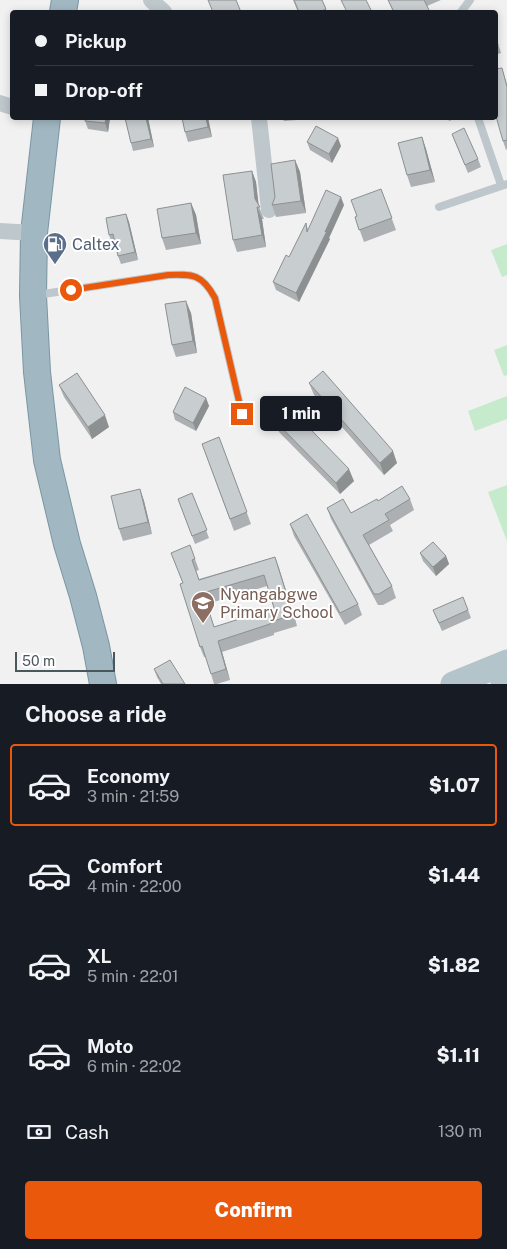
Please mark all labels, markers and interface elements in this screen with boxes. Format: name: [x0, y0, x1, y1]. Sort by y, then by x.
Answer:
text: Pickup: [65, 30, 127, 52]
text: Drop-off: [65, 79, 142, 101]
fuel station icon: Caltex: [42, 231, 68, 265]
place label: Caltex: [72, 235, 120, 254]
route start: [60, 279, 82, 301]
callout: 1 min: [260, 396, 342, 432]
route end: [231, 403, 253, 425]
text: 1 min: [281, 404, 321, 423]
place label: Nyangabgwe Primary School: [220, 585, 334, 622]
school or university icon: Nyangabgwe Primary School: [190, 590, 216, 624]
scale bar: [15, 649, 115, 672]
text: 50 m: [22, 653, 55, 669]
text: Choose a ride: [25, 701, 167, 727]
icon: car: [27, 763, 72, 808]
text: Economy: [87, 765, 170, 787]
text: $1.07: [429, 774, 480, 796]
text: 3 min · 21:59: [87, 787, 179, 806]
icon: car: [27, 853, 72, 898]
text: Comfort: [87, 855, 163, 877]
text: $1.44: [428, 864, 480, 886]
text: 4 min · 22:00: [87, 877, 182, 896]
icon: car: [27, 943, 72, 988]
text: XL: [87, 945, 112, 967]
text: $1.82: [428, 954, 480, 976]
text: 5 min · 22:01: [87, 967, 179, 986]
icon: car: [27, 1033, 72, 1078]
text: Moto: [87, 1035, 133, 1057]
text: $1.11: [436, 1044, 480, 1066]
text: 6 min · 22:02: [87, 1057, 181, 1076]
icon: cash: [25, 1118, 53, 1146]
text: Cash: [65, 1121, 109, 1143]
text: 130 m: [438, 1122, 482, 1141]
button: Confirm: [25, 1181, 482, 1239]

